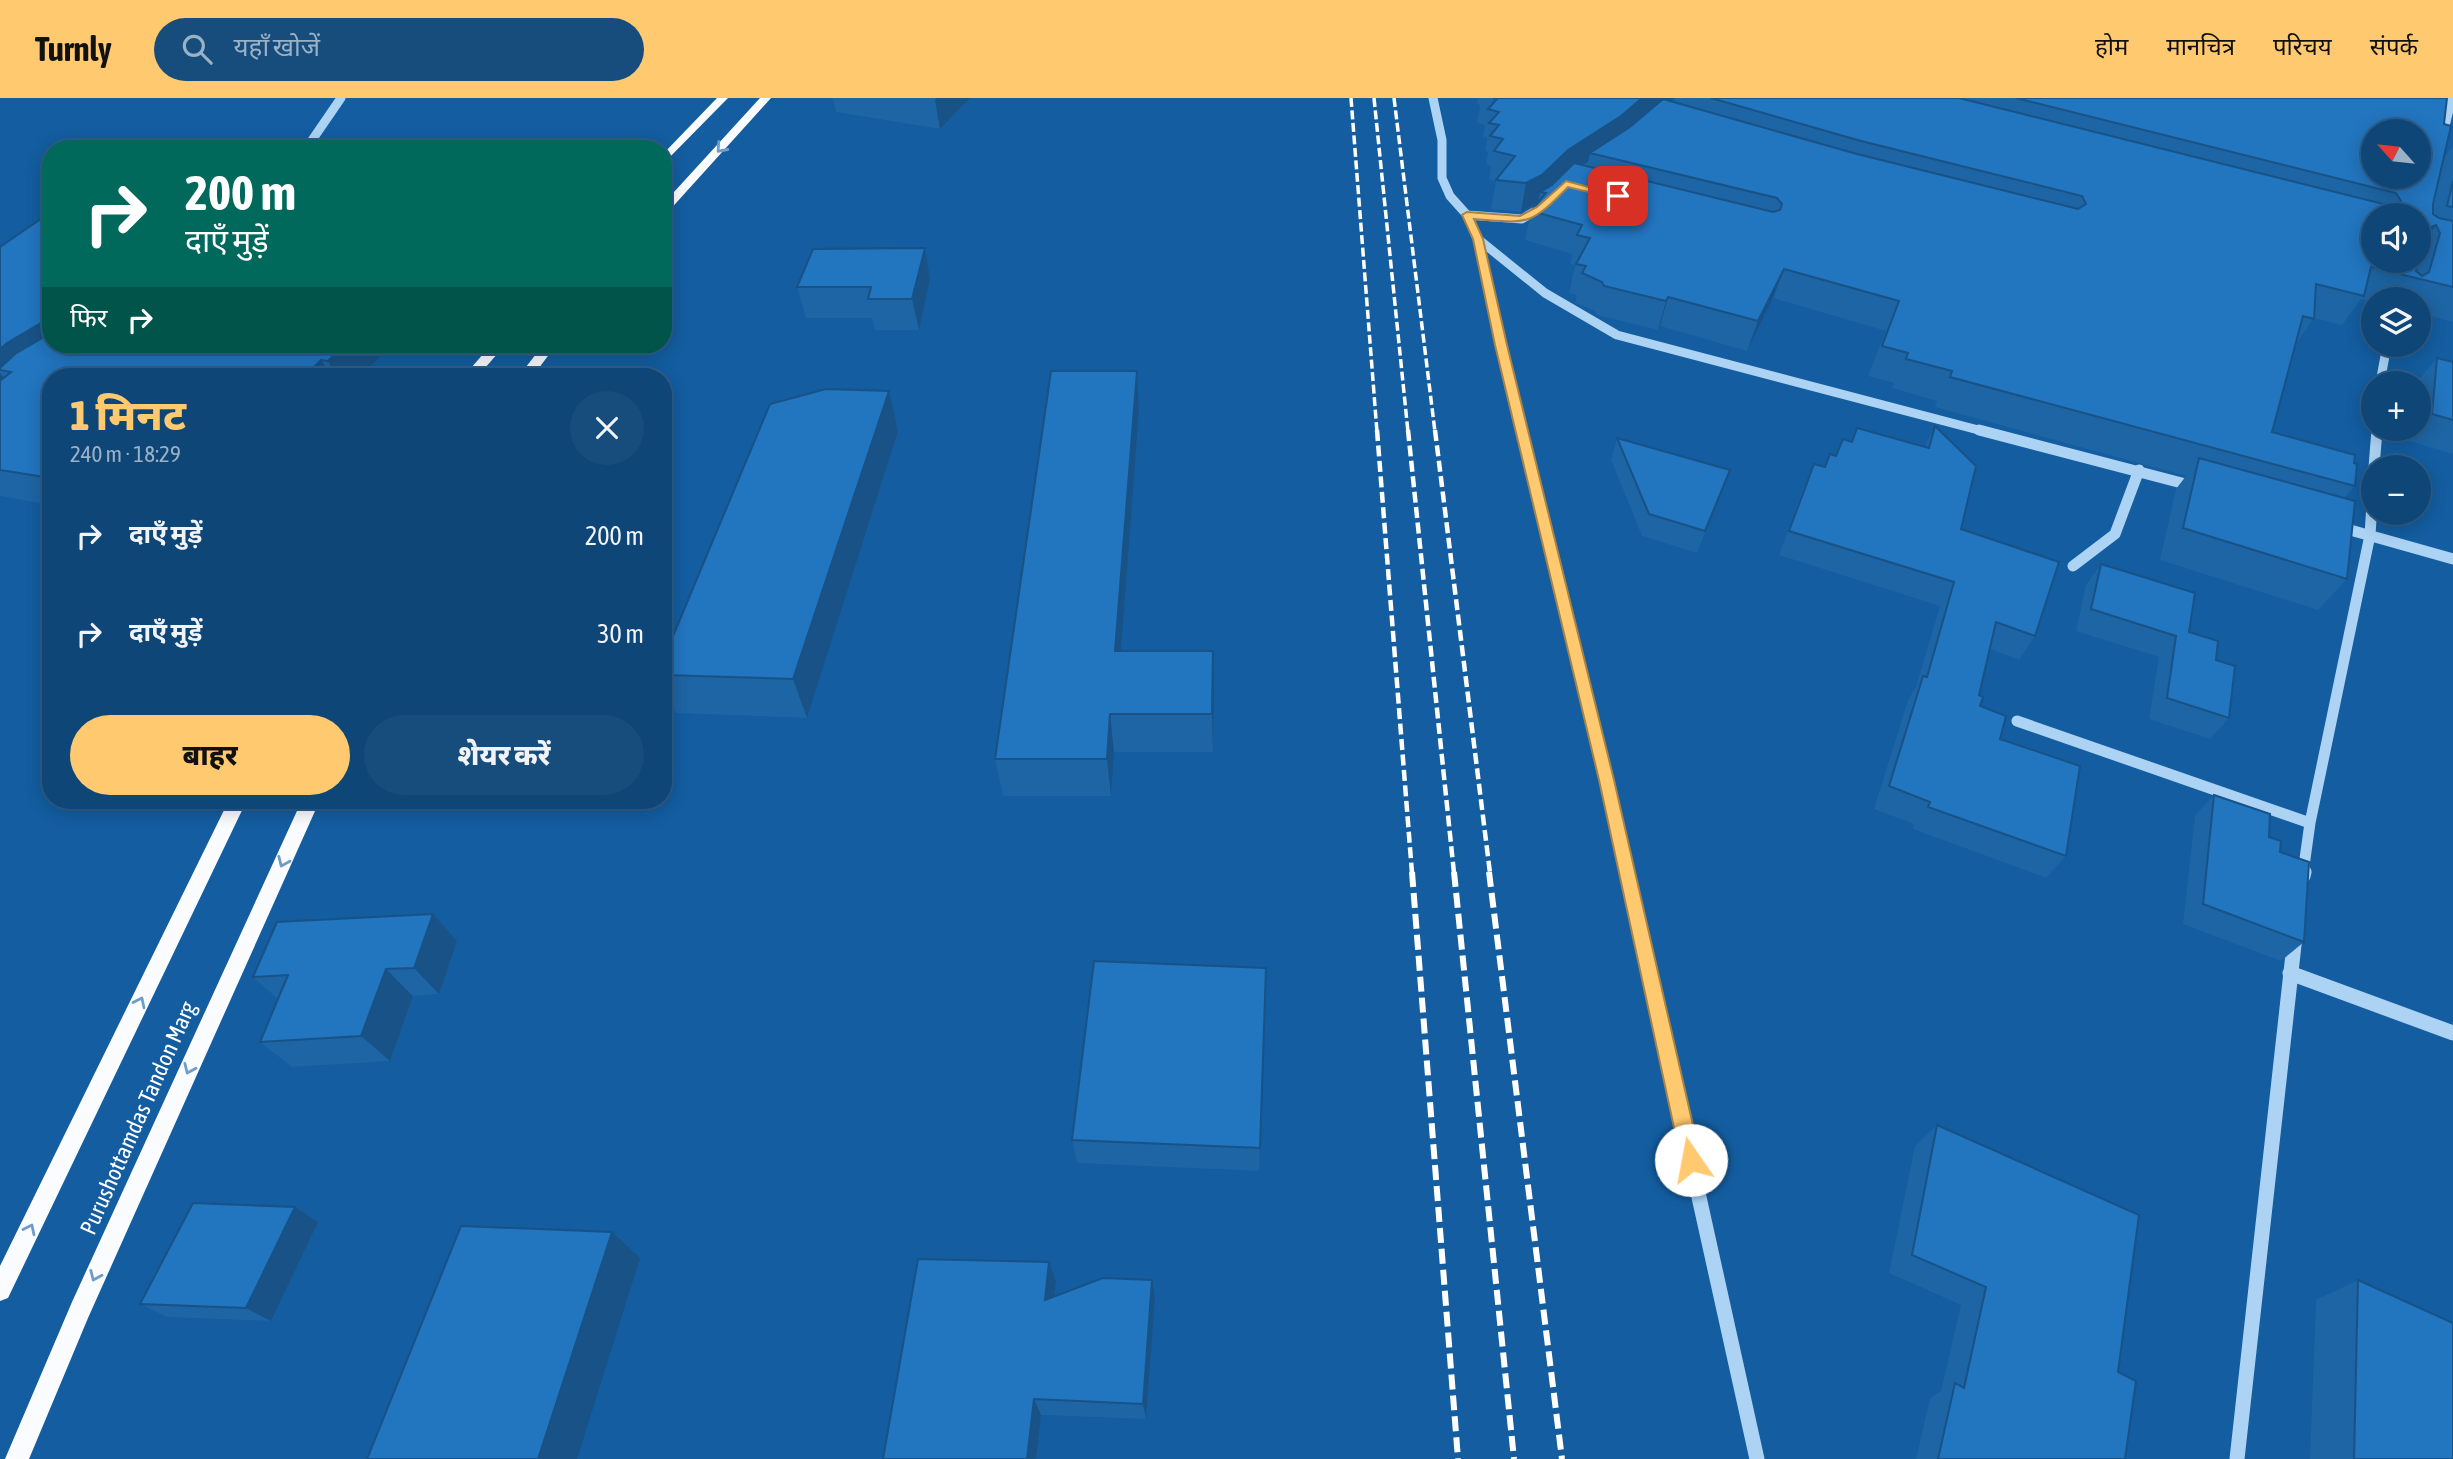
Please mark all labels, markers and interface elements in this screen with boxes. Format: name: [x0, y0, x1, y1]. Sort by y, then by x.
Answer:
search box: [154, 18, 644, 81]
text: Turnly: [35, 30, 112, 68]
icon: search: [178, 30, 216, 68]
text: यहाँ खोजें: [234, 32, 320, 62]
text: होम: [2095, 33, 2128, 60]
text: मानचित्र: [2166, 33, 2235, 60]
text: परिचय: [2273, 33, 2332, 60]
text: संपर्क: [2370, 33, 2418, 60]
north arrow: [2361, 119, 2431, 189]
map controls: [2361, 119, 2431, 525]
one-way arrow: [716, 140, 729, 153]
text: 200 m: [185, 164, 296, 220]
pin: [1588, 166, 1648, 226]
icon: right: [70, 168, 161, 259]
icon: arrive: [1599, 177, 1637, 215]
button: sound: [2361, 203, 2431, 273]
text: दाएँ मुड़ें: [185, 222, 269, 259]
button: layers: [2361, 287, 2431, 357]
icon: right: [121, 301, 159, 339]
text: फिर: [70, 303, 107, 333]
button: +: [2361, 371, 2431, 441]
text: 1 मिनट: [70, 391, 186, 439]
button: close: [570, 391, 644, 465]
text: 240 m · 18:29: [70, 441, 181, 467]
button: −: [2361, 455, 2431, 525]
icon: right: [70, 517, 108, 555]
text: दाएँ मुड़ें: [129, 519, 202, 549]
text: 200 m: [585, 521, 644, 551]
icon: right: [70, 615, 108, 653]
text: दाएँ मुड़ें: [129, 617, 202, 647]
text: 30 m: [597, 619, 644, 649]
button: बाहर: [70, 715, 350, 795]
button: शेयर करें: [364, 715, 644, 795]
one-way arrow: [277, 855, 291, 867]
street label: Purushottamdas Tandon Marg: [75, 997, 201, 1238]
one-way arrow: [131, 997, 145, 1009]
one-way arrow: [183, 1062, 197, 1074]
position arrow: [1654, 1123, 1728, 1197]
one-way arrow: [21, 1224, 35, 1236]
one-way arrow: [89, 1269, 103, 1281]

